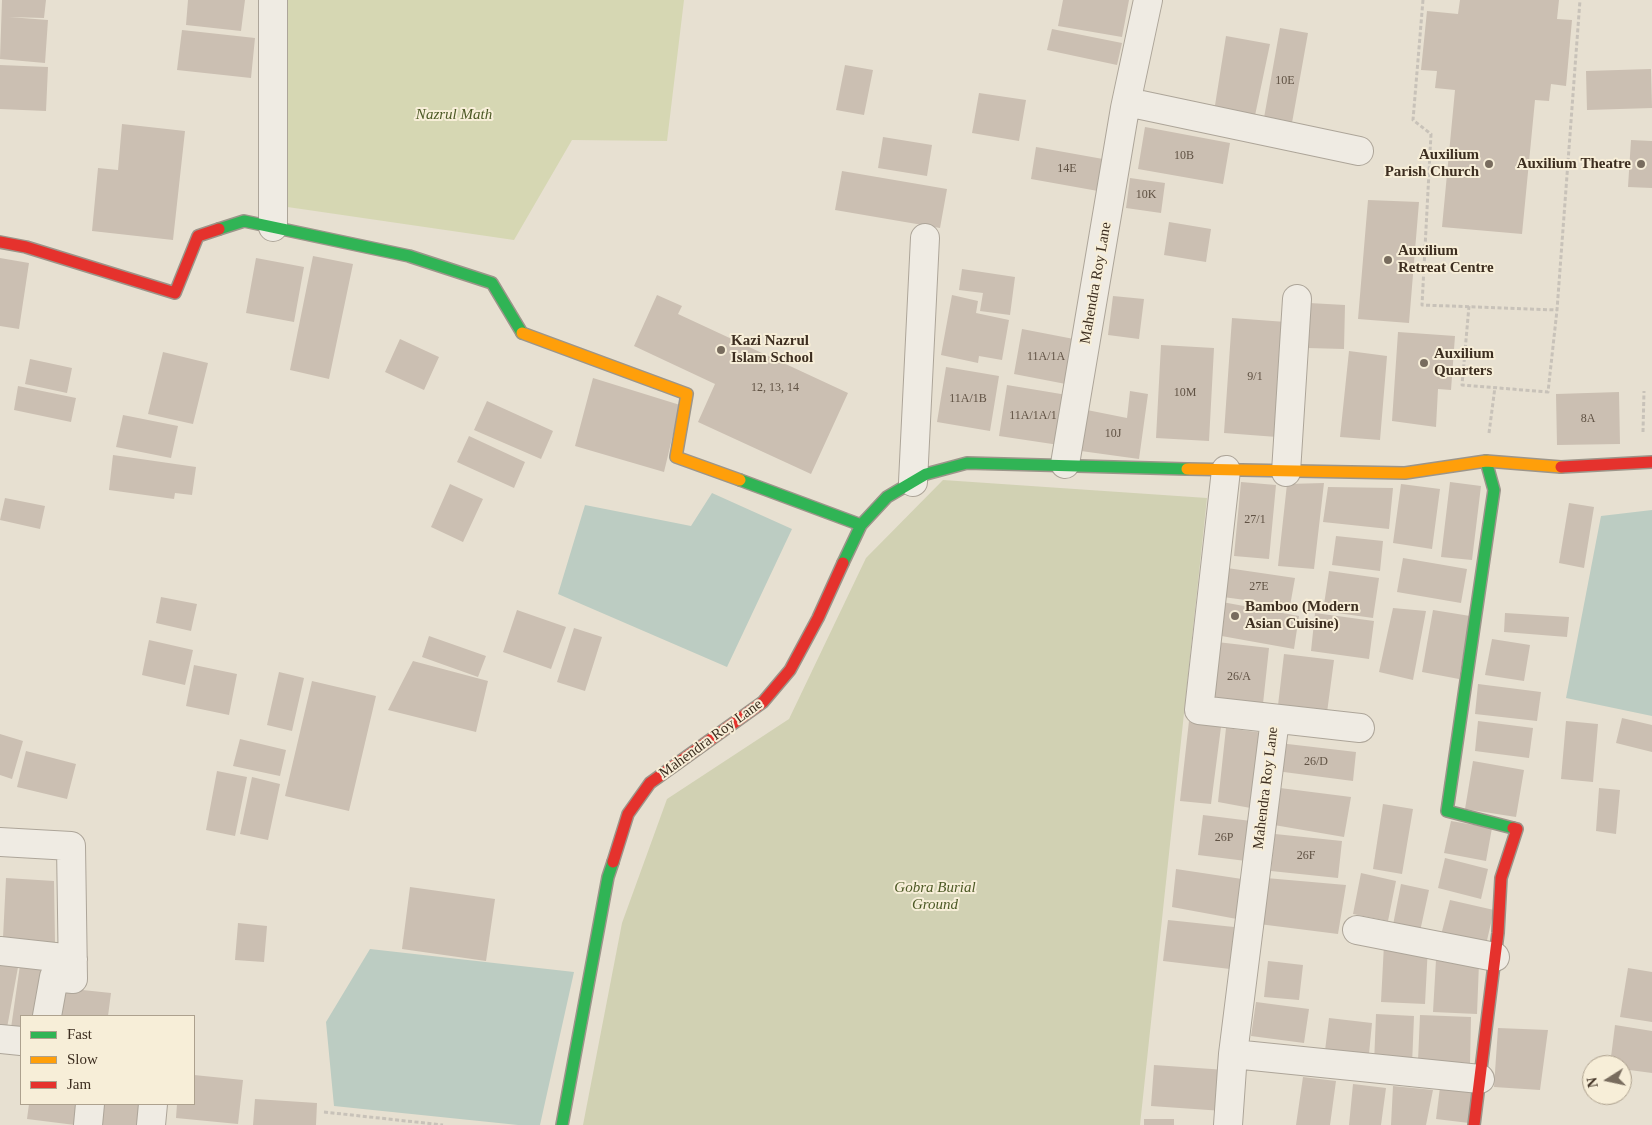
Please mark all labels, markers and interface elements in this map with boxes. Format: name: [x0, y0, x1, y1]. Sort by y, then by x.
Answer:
house number: 10E: [1275, 74, 1295, 88]
park label: Nazrul Math: [416, 106, 492, 124]
place label: Auxilium Parish Church: [1385, 146, 1479, 181]
house number: 10B: [1174, 149, 1194, 163]
place label: Auxilium Theatre: [1517, 155, 1631, 173]
marker: Auxilium Parish Church: [1483, 158, 1495, 170]
marker: Auxilium Theatre: [1635, 158, 1647, 170]
house number: 14E: [1057, 162, 1077, 176]
house number: 10K: [1136, 188, 1156, 202]
street label: Mahendra Roy Lane: [1076, 221, 1116, 345]
place label: Auxilium Retreat Centre: [1398, 242, 1494, 277]
marker: Auxilium Retreat Centre: [1382, 254, 1394, 266]
place label: Kazi Nazrul Islam School: [731, 332, 813, 367]
marker: Kazi Nazrul Islam School: [715, 344, 727, 356]
place label: Auxilium Quarters: [1434, 345, 1494, 380]
house number: 11A/1A: [1027, 350, 1065, 364]
marker: Auxilium Quarters: [1418, 357, 1430, 369]
house number: 9/1: [1247, 370, 1263, 384]
house number: 12, 13, 14: [751, 381, 799, 395]
house number: 10M: [1174, 386, 1196, 400]
house number: 11A/1B: [949, 392, 987, 406]
house number: 11A/1A/1: [1009, 409, 1057, 423]
house number: 8A: [1581, 412, 1595, 426]
house number: 10J: [1105, 427, 1121, 441]
house number: 27/1: [1244, 513, 1266, 527]
house number: 27E: [1249, 580, 1269, 594]
place label: Bamboo (Modern Asian Cuisine): [1245, 598, 1359, 633]
marker: Bamboo (Modern Asian Cuisine): [1229, 610, 1241, 622]
house number: 26/A: [1227, 670, 1251, 684]
street label: Mahendra Roy Lane: [656, 695, 766, 783]
street label: Mahendra Roy Lane: [1250, 726, 1282, 850]
house number: 26/D: [1304, 755, 1328, 769]
house number: 26P: [1215, 831, 1233, 845]
house number: 26F: [1297, 849, 1315, 863]
park label: Gobra Burial Ground: [894, 879, 976, 914]
legend: [20, 1015, 195, 1105]
text: Fast: [67, 1026, 92, 1042]
text: Slow: [67, 1051, 98, 1067]
north arrow: [1582, 1055, 1632, 1105]
text: Jam: [67, 1076, 91, 1092]
text: N: [1584, 1076, 1601, 1089]

